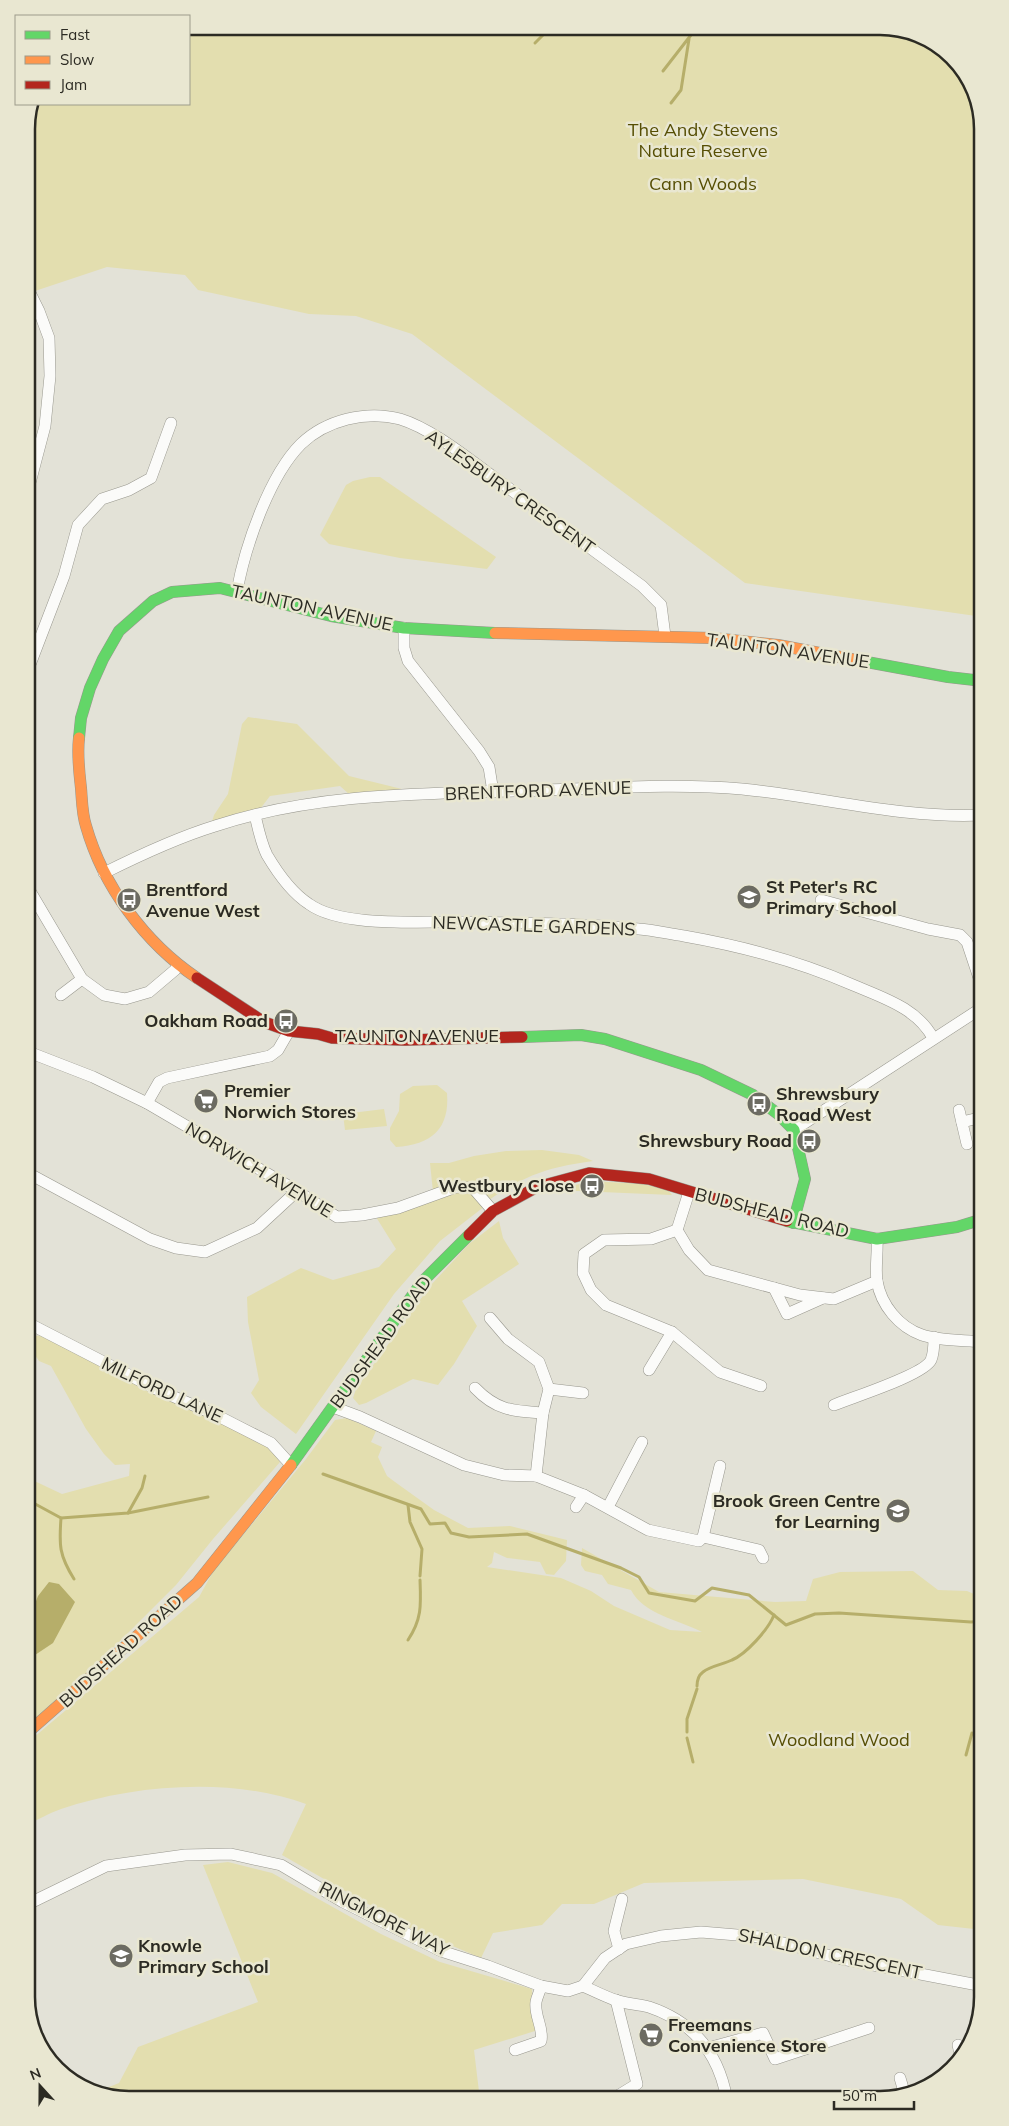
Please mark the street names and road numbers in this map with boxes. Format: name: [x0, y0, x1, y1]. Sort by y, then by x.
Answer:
street label: AYLESBURY CRESCENT: [421, 424, 600, 559]
street label: TAUNTON AVENUE: [230, 579, 395, 636]
street label: TAUNTON AVENUE: [705, 628, 871, 673]
street label: BRENTFORD AVENUE: [444, 776, 632, 805]
street label: NEWCASTLE GARDENS: [432, 910, 636, 941]
street label: TAUNTON AVENUE: [335, 1024, 499, 1047]
street label: NORWICH AVENUE: [181, 1117, 337, 1223]
street label: BUDSHEAD ROAD: [693, 1182, 852, 1243]
street label: BUDSHEAD ROAD: [325, 1271, 436, 1412]
street label: MILFORD LANE: [98, 1351, 226, 1428]
street label: BUDSHEAD ROAD: [54, 1589, 187, 1712]
street label: RINGMORE WAY: [315, 1876, 454, 1962]
street label: SHALDON CRESCENT: [736, 1923, 924, 1984]

